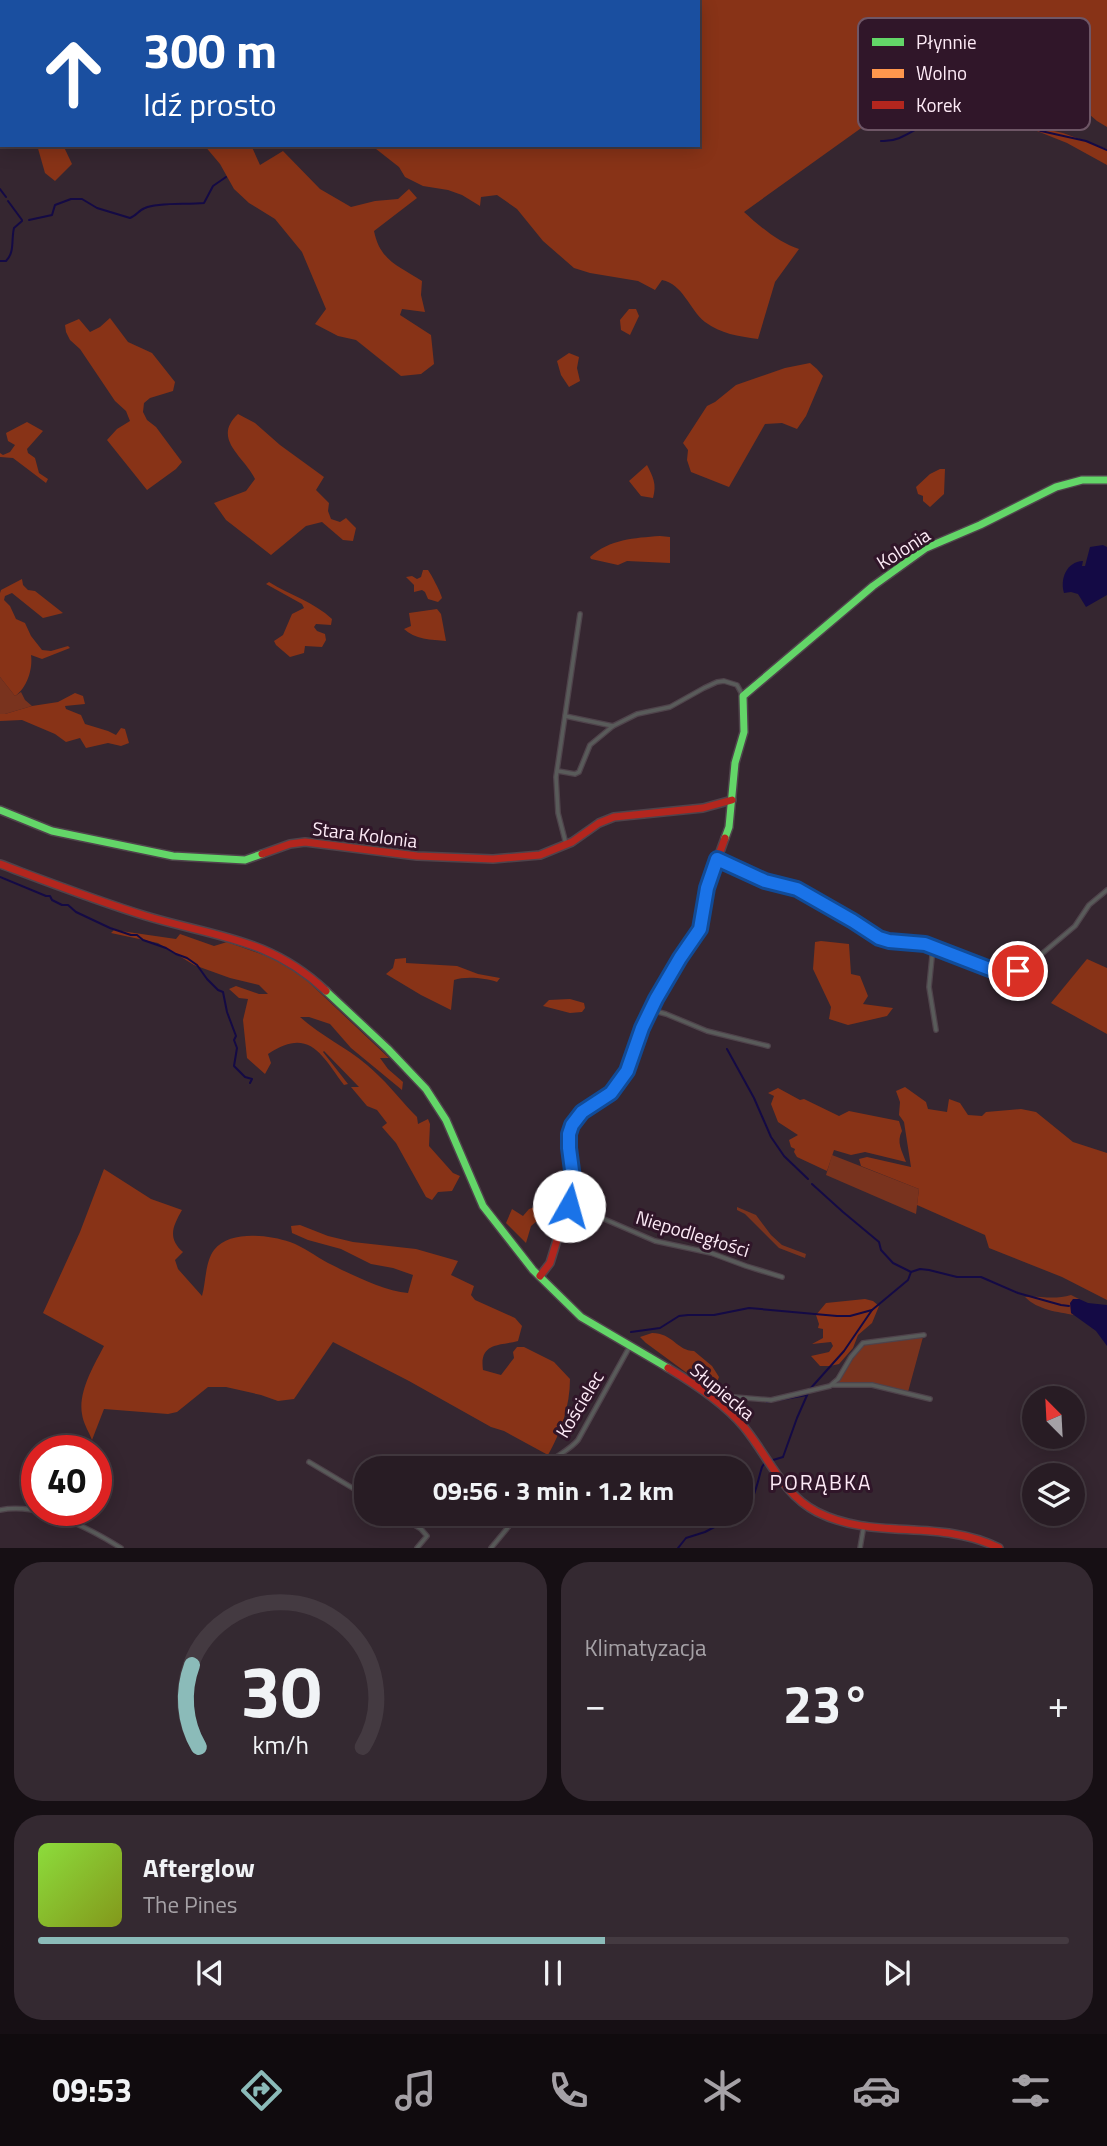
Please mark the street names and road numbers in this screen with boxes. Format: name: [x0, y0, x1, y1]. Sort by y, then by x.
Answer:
street label: Kolonia: [870, 520, 936, 576]
street label: Stara Kolonia: [311, 813, 420, 855]
street label: Niepodległości: [633, 1202, 753, 1264]
street label: Słupiecka: [684, 1355, 762, 1427]
street label: Kościelec: [548, 1365, 610, 1443]

